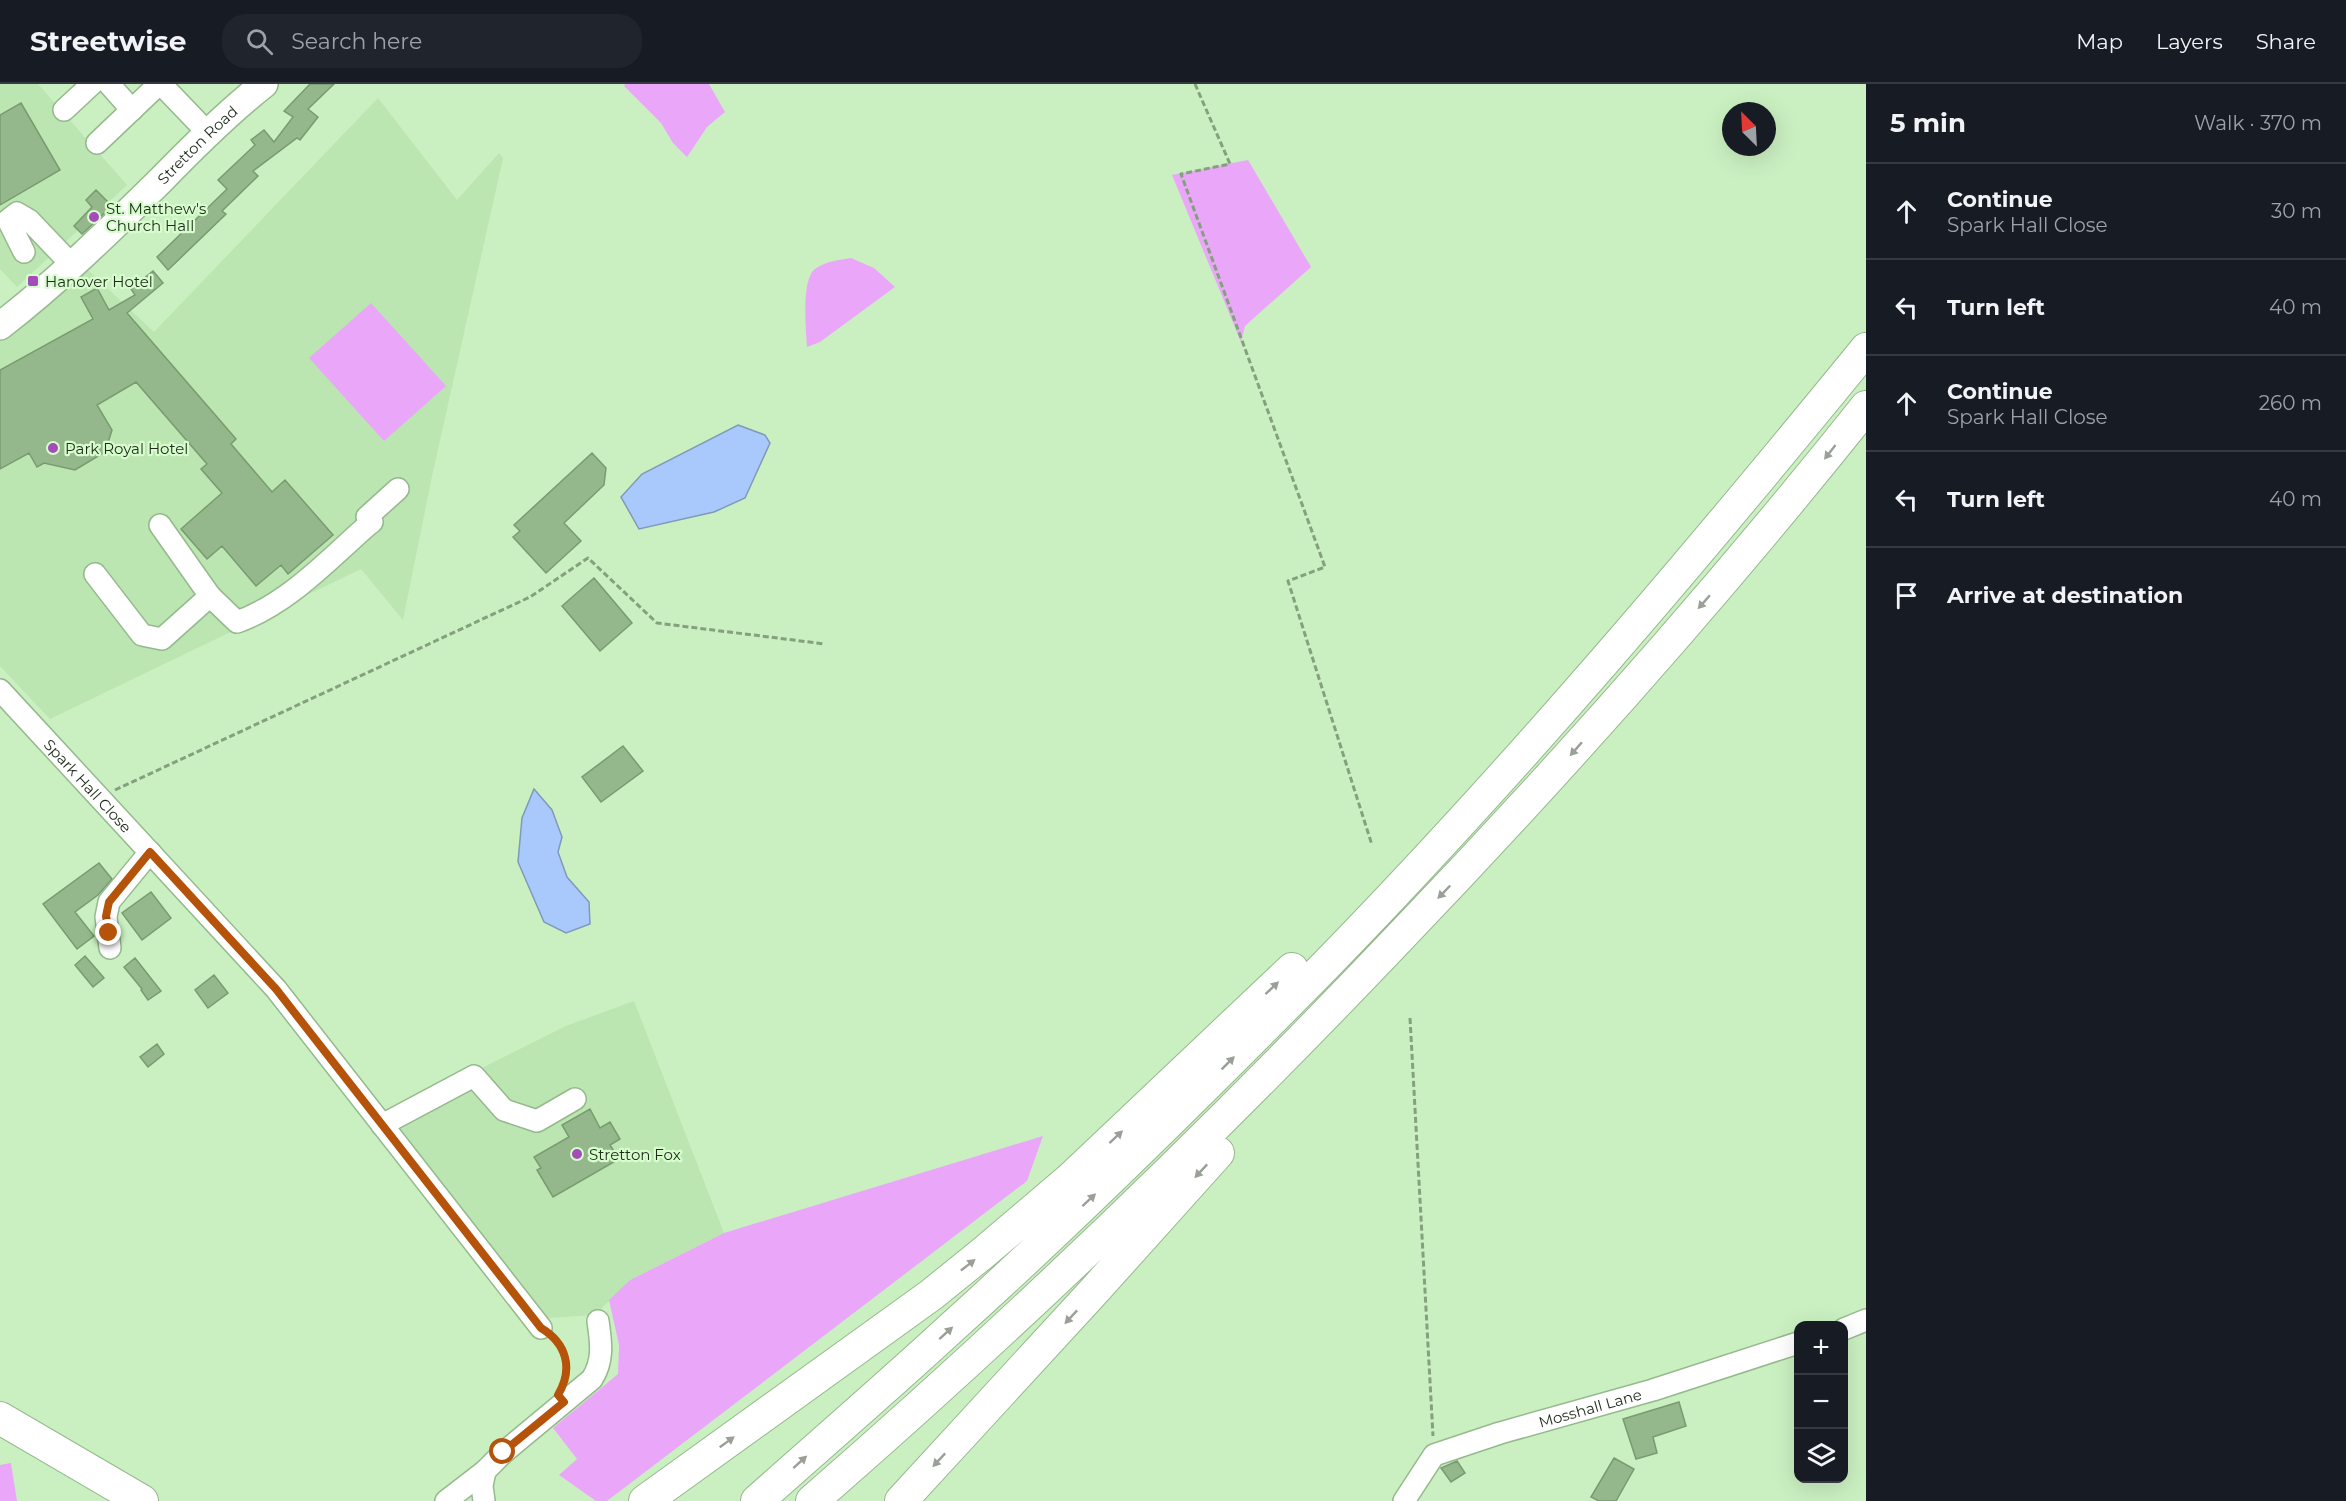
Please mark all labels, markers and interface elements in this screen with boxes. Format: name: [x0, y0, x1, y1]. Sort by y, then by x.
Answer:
search box: [222, 14, 642, 68]
text: Streetwise: [30, 24, 186, 58]
icon: search: [243, 25, 276, 58]
text: Search here: [291, 28, 422, 55]
text: Map: [2076, 29, 2123, 54]
text: Layers: [2156, 29, 2223, 54]
text: Share: [2256, 29, 2316, 54]
street label: Stretton Road: [153, 101, 241, 188]
north arrow: [1722, 102, 1776, 156]
text: 5 min: [1890, 107, 1966, 139]
text: Walk · 370 m: [2194, 111, 2322, 135]
text: Continue: [1947, 186, 2053, 213]
icon: ahead: [1890, 195, 1923, 228]
place label: St. Matthew's Church Hall: [106, 199, 206, 235]
text: 30 m: [2271, 199, 2322, 223]
marker: St. Matthew's Church Hall: [87, 210, 101, 224]
text: Spark Hall Close: [1947, 213, 2108, 237]
place label: Hanover Hotel: [45, 272, 153, 291]
marker: Hanover Hotel: [26, 274, 40, 288]
icon: left: [1890, 291, 1923, 324]
text: Turn left: [1947, 294, 2045, 321]
text: 40 m: [2269, 295, 2322, 319]
text: Continue: [1947, 378, 2053, 405]
icon: ahead: [1890, 387, 1923, 420]
text: 260 m: [2259, 391, 2322, 415]
text: Spark Hall Close: [1947, 405, 2108, 429]
place label: Park Royal Hotel: [65, 439, 188, 458]
marker: Park Royal Hotel: [46, 441, 60, 455]
one-way arrow: [1824, 445, 1836, 460]
icon: left: [1890, 483, 1923, 516]
text: Turn left: [1947, 486, 2045, 513]
text: 40 m: [2269, 487, 2322, 511]
icon: arrive: [1890, 579, 1923, 612]
text: Arrive at destination: [1947, 582, 2183, 609]
one-way arrow: [1698, 594, 1711, 610]
street label: Spark Hall Close: [40, 735, 136, 836]
one-way arrow: [1569, 741, 1583, 756]
one-way arrow: [1437, 884, 1451, 898]
route end: [95, 919, 121, 945]
one-way arrow: [1264, 982, 1279, 995]
one-way arrow: [1221, 1056, 1235, 1071]
one-way arrow: [1108, 1130, 1123, 1144]
place label: Stretton Fox: [589, 1145, 681, 1164]
marker: Stretton Fox: [570, 1147, 584, 1161]
one-way arrow: [1194, 1164, 1208, 1179]
one-way arrow: [1081, 1193, 1096, 1207]
one-way arrow: [961, 1259, 976, 1271]
one-way arrow: [1064, 1309, 1078, 1324]
map controls: [1794, 1321, 1848, 1483]
button: +: [1794, 1321, 1848, 1375]
one-way arrow: [938, 1327, 953, 1340]
button: −: [1794, 1375, 1848, 1429]
street label: Mosshall Lane: [1536, 1384, 1644, 1431]
button: layers: [1794, 1429, 1848, 1483]
one-way arrow: [719, 1437, 734, 1449]
route start: [489, 1438, 515, 1464]
one-way arrow: [932, 1452, 946, 1467]
one-way arrow: [793, 1455, 808, 1469]

